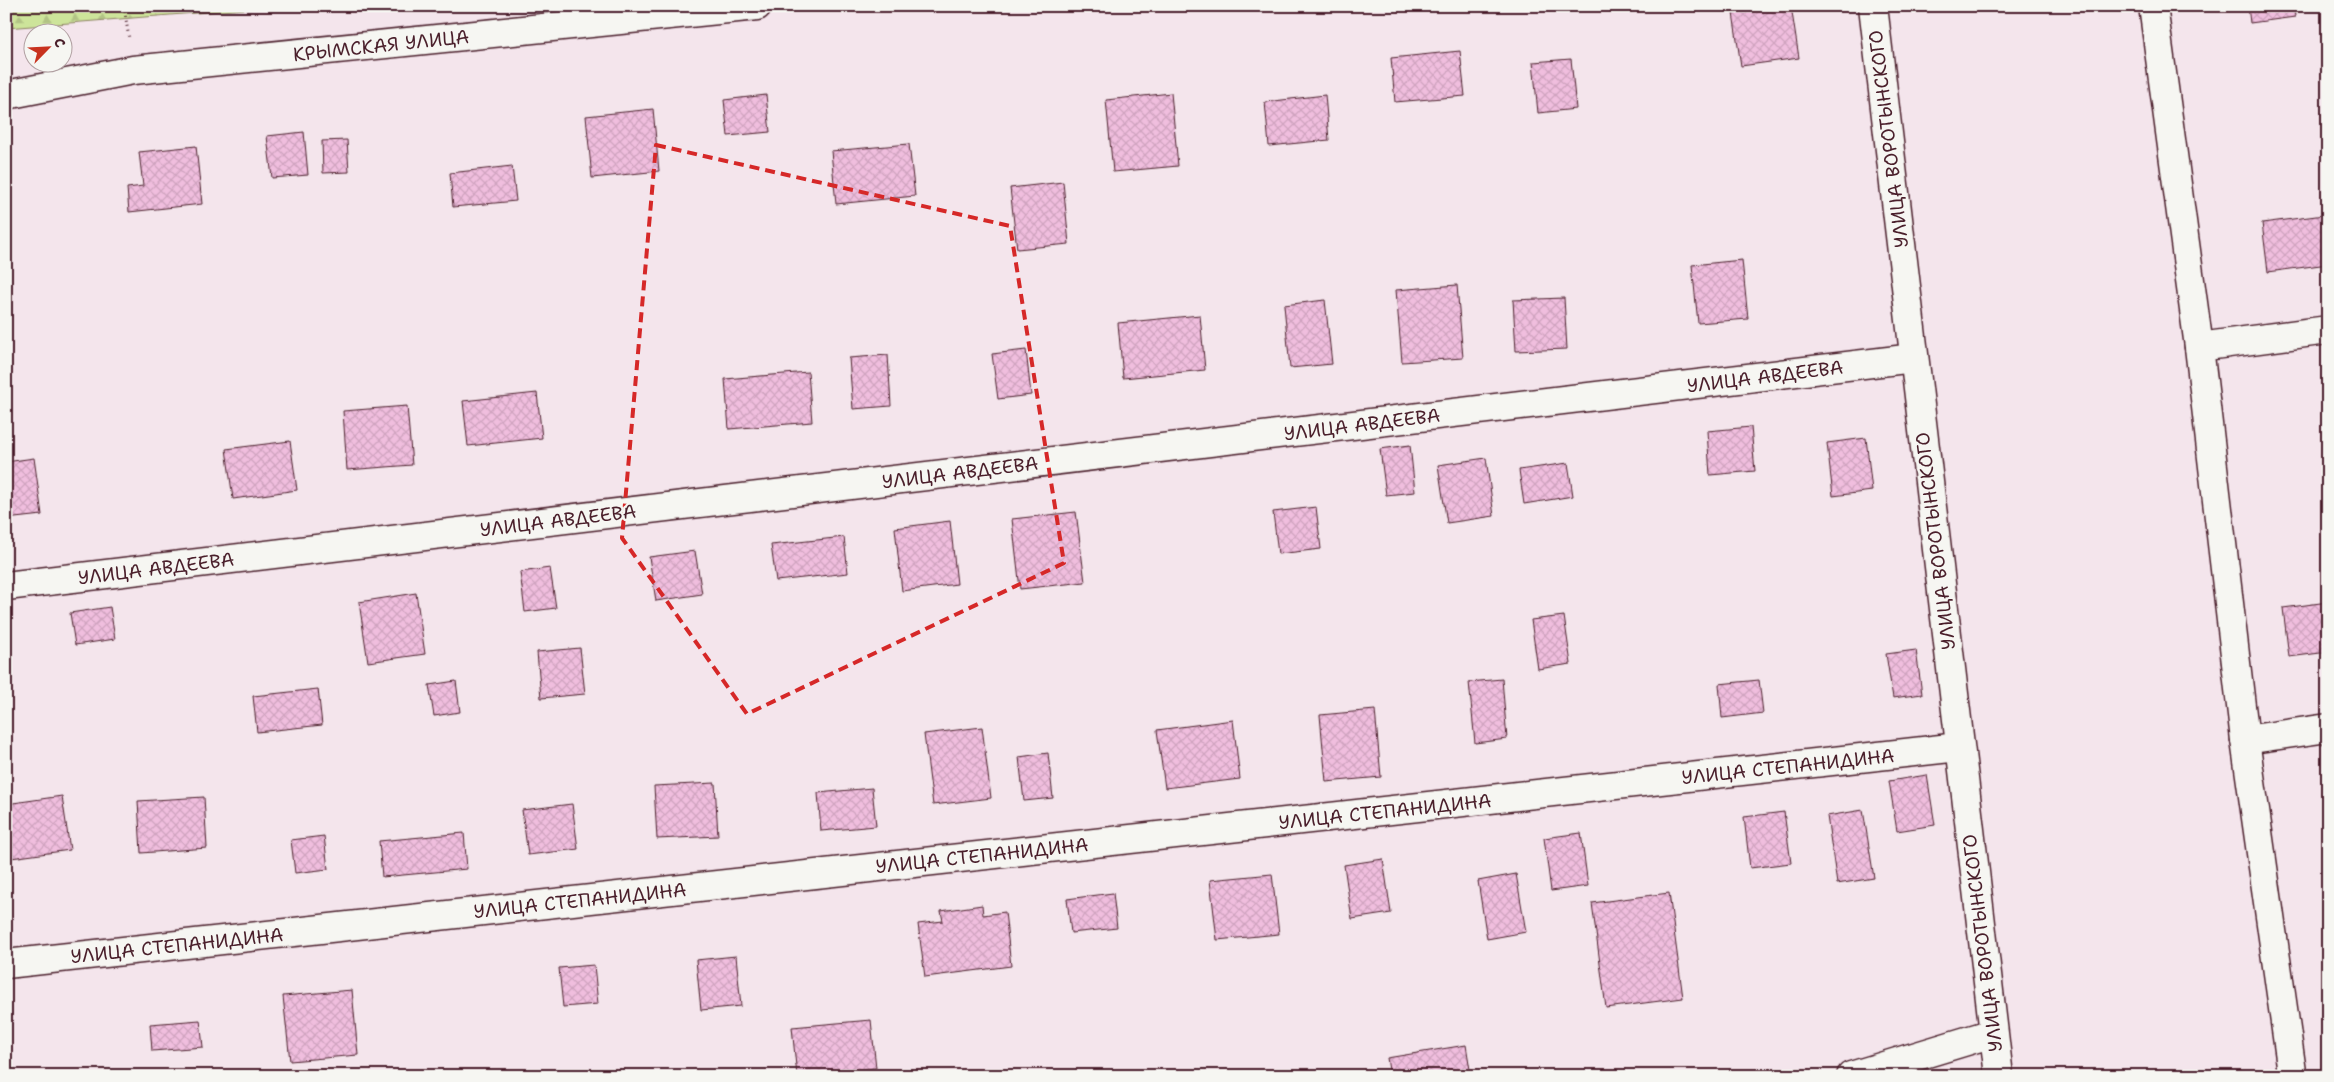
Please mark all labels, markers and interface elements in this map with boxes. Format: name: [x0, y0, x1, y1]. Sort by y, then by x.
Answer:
north arrow: [22, 22, 72, 72]
street label: КРЫМСКАЯ УЛИЦА: [292, 24, 471, 67]
street label: УЛИЦА ВОРОТЫНСКОГО: [1863, 29, 1914, 249]
text: С: [50, 35, 70, 50]
street label: УЛИЦА АВДЕЕВА: [1685, 354, 1845, 399]
street label: УЛИЦА АВДЕЕВА: [1282, 402, 1442, 447]
street label: УЛИЦА ВОРОТЫНСКОГО: [1910, 431, 1961, 651]
street label: УЛИЦА АВДЕЕВА: [880, 450, 1040, 495]
street label: УЛИЦА АВДЕЕВА: [478, 498, 638, 543]
street label: УЛИЦА АВДЕЕВА: [76, 546, 236, 591]
street label: УЛИЦА СТЕПАНИДИНА: [1680, 743, 1896, 790]
street label: УЛИЦА СТЕПАНИДИНА: [1277, 788, 1493, 835]
street label: УЛИЦА СТЕПАНИДИНА: [874, 832, 1090, 879]
street label: УЛИЦА ВОРОТЫНСКОГО: [1957, 833, 2008, 1053]
street label: УЛИЦА СТЕПАНИДИНА: [472, 877, 688, 924]
street label: УЛИЦА СТЕПАНИДИНА: [69, 922, 285, 969]

